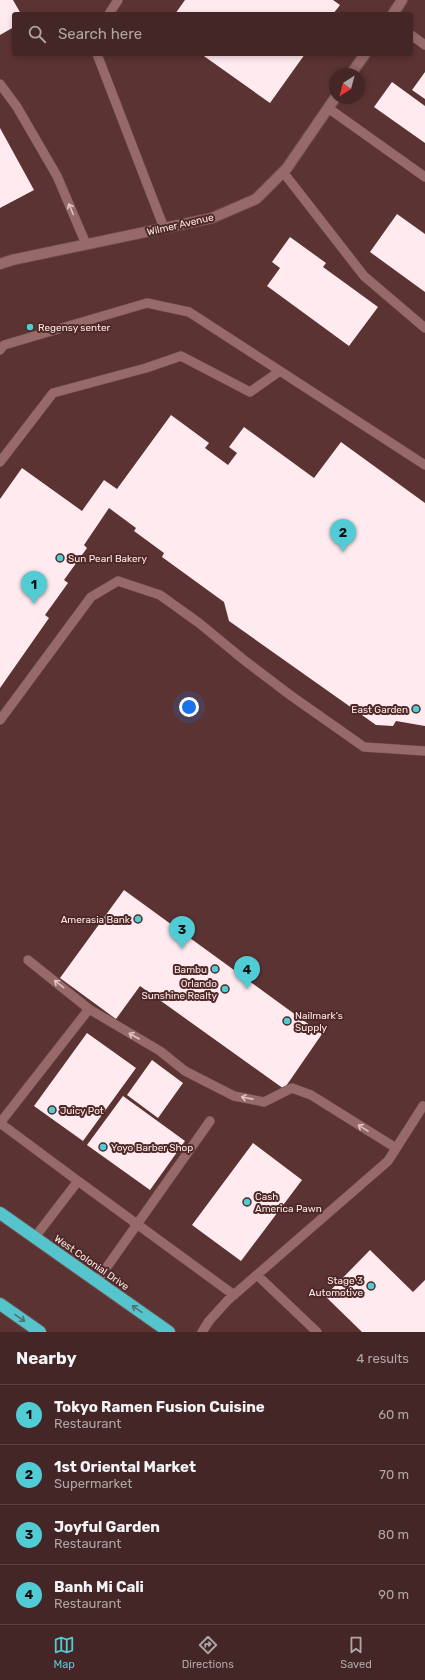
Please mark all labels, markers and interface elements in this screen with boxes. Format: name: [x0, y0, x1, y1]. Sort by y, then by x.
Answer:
search box: [12, 12, 413, 56]
icon: search: [26, 23, 48, 45]
text: Search here: [58, 25, 142, 43]
north arrow: [329, 68, 365, 104]
one-way arrow: [67, 203, 74, 215]
street label: Wilmer Avenue: [146, 211, 215, 238]
marker: Regensy senter: [25, 322, 35, 332]
place label: Regensy senter: [38, 322, 111, 334]
pin: 2: [330, 519, 356, 552]
marker: Sun Pearl Bakery: [55, 553, 65, 563]
place label: Sun Pearl Bakery: [68, 553, 147, 565]
pin: 1: [21, 571, 47, 604]
your location: [179, 697, 199, 717]
place label: East Garden: [351, 704, 408, 716]
marker: East Garden: [411, 704, 421, 714]
place label: Amerasia Bank: [61, 914, 131, 926]
marker: Amerasia Bank: [133, 914, 143, 924]
pin: 3: [169, 916, 195, 949]
pin: 4: [234, 956, 260, 989]
place label: Bambu: [174, 964, 207, 976]
marker: Bambu: [210, 964, 220, 974]
place label: Orlando Sunshine Realty: [142, 978, 217, 1002]
one-way arrow: [54, 980, 65, 989]
marker: Orlando Sunshine Realty: [220, 984, 230, 994]
place label: Nailmark's Supply: [295, 1010, 343, 1034]
marker: Nailmark's Supply: [282, 1016, 292, 1026]
one-way arrow: [128, 1031, 140, 1039]
one-way arrow: [240, 1094, 253, 1102]
marker: Juicy Pot: [47, 1105, 57, 1115]
place label: Juicy Pot: [60, 1105, 104, 1117]
one-way arrow: [357, 1123, 369, 1131]
marker: Yoyo Barber Shop: [98, 1142, 108, 1152]
place label: Yoyo Barber Shop: [111, 1142, 193, 1154]
place label: Cash America Pawn: [255, 1191, 322, 1215]
marker: Cash America Pawn: [242, 1197, 252, 1207]
street label: West Colonial Drive: [52, 1233, 131, 1293]
place label: Stage 3 Automotive: [309, 1275, 363, 1299]
marker: Stage 3 Automotive: [366, 1281, 376, 1291]
one-way arrow: [132, 1305, 143, 1313]
one-way arrow: [14, 1314, 25, 1322]
text: Nearby: [16, 1348, 77, 1368]
text: 4 results: [356, 1351, 409, 1366]
text: Tokyo Ramen Fusion Cuisine: [54, 1398, 265, 1416]
text: 1: [26, 1407, 32, 1422]
text: 60 m: [378, 1407, 409, 1422]
text: Restaurant: [54, 1416, 121, 1431]
text: 1st Oriental Market: [54, 1458, 196, 1476]
text: 2: [25, 1467, 33, 1482]
text: 70 m: [379, 1467, 409, 1482]
text: Supermarket: [54, 1476, 132, 1491]
text: Joyful Garden: [54, 1518, 160, 1536]
text: 3: [25, 1527, 33, 1542]
text: 80 m: [378, 1527, 409, 1542]
text: Restaurant: [54, 1536, 121, 1551]
text: Banh Mi Cali: [54, 1578, 144, 1596]
text: 4: [25, 1587, 33, 1602]
text: 90 m: [378, 1587, 409, 1602]
text: Restaurant: [54, 1596, 121, 1611]
tab: Map: [53, 1634, 75, 1671]
tab: Directions: [182, 1634, 234, 1671]
tab: Saved: [340, 1634, 372, 1671]

